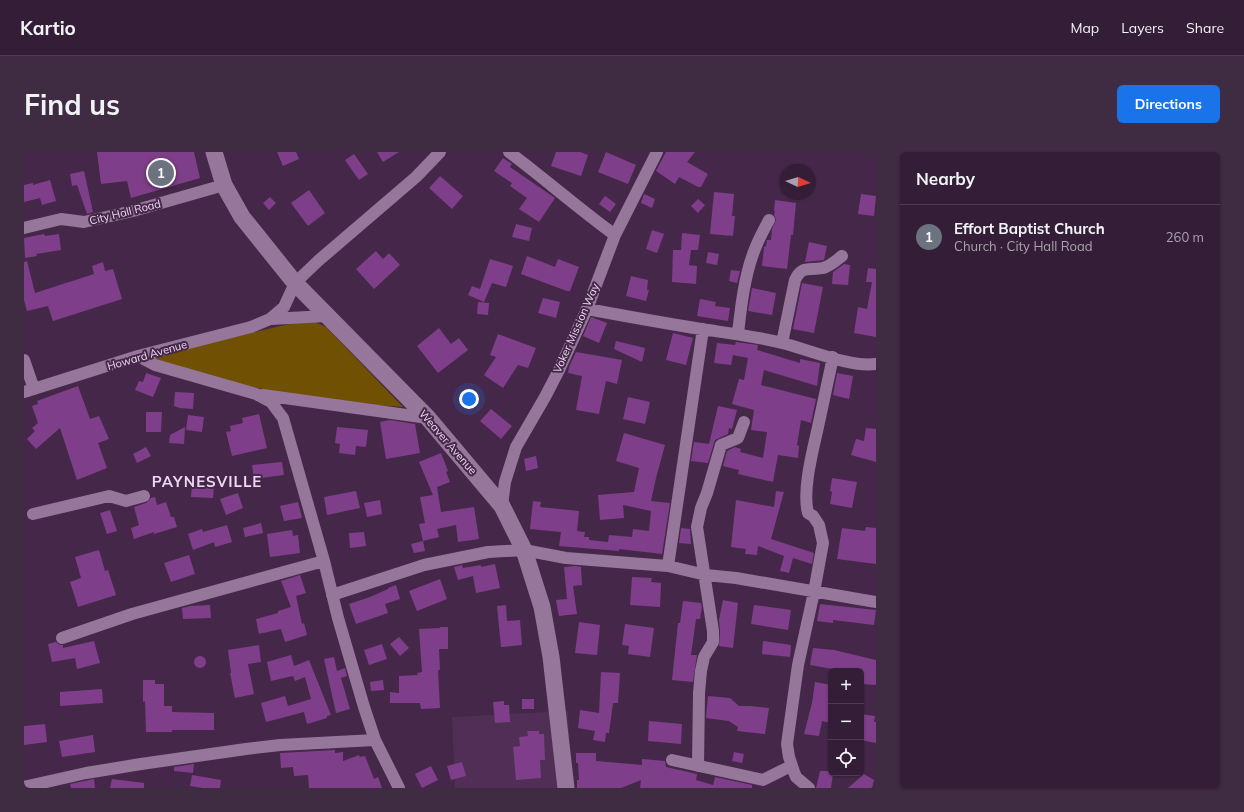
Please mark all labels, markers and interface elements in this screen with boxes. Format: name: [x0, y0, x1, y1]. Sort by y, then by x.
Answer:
text: Kartio: [20, 16, 76, 40]
text: Map: [1070, 19, 1099, 37]
text: Layers: [1121, 19, 1164, 37]
text: Share: [1186, 19, 1224, 37]
button: Directions: [1117, 85, 1220, 123]
text: Find us: [24, 87, 120, 122]
pin: 1: [148, 158, 174, 188]
north arrow: [780, 164, 816, 200]
text: Nearby: [916, 168, 975, 189]
street label: City Hall Road: [88, 196, 162, 228]
text: Effort Baptist Church: [954, 219, 1105, 238]
text: 1: [925, 229, 933, 245]
text: 260 m: [1166, 229, 1204, 245]
text: Church · City Hall Road: [954, 238, 1093, 254]
street label: Voker Mission Way: [550, 281, 602, 375]
street label: Howard Avenue: [105, 337, 189, 373]
your location: [459, 389, 479, 409]
street label: Weaver Avenue: [416, 407, 480, 477]
district label: PAYNESVILLE: [152, 472, 262, 491]
map controls: [828, 668, 864, 776]
button: +: [828, 668, 864, 704]
button: −: [828, 704, 864, 740]
button: locate: [828, 740, 864, 776]

